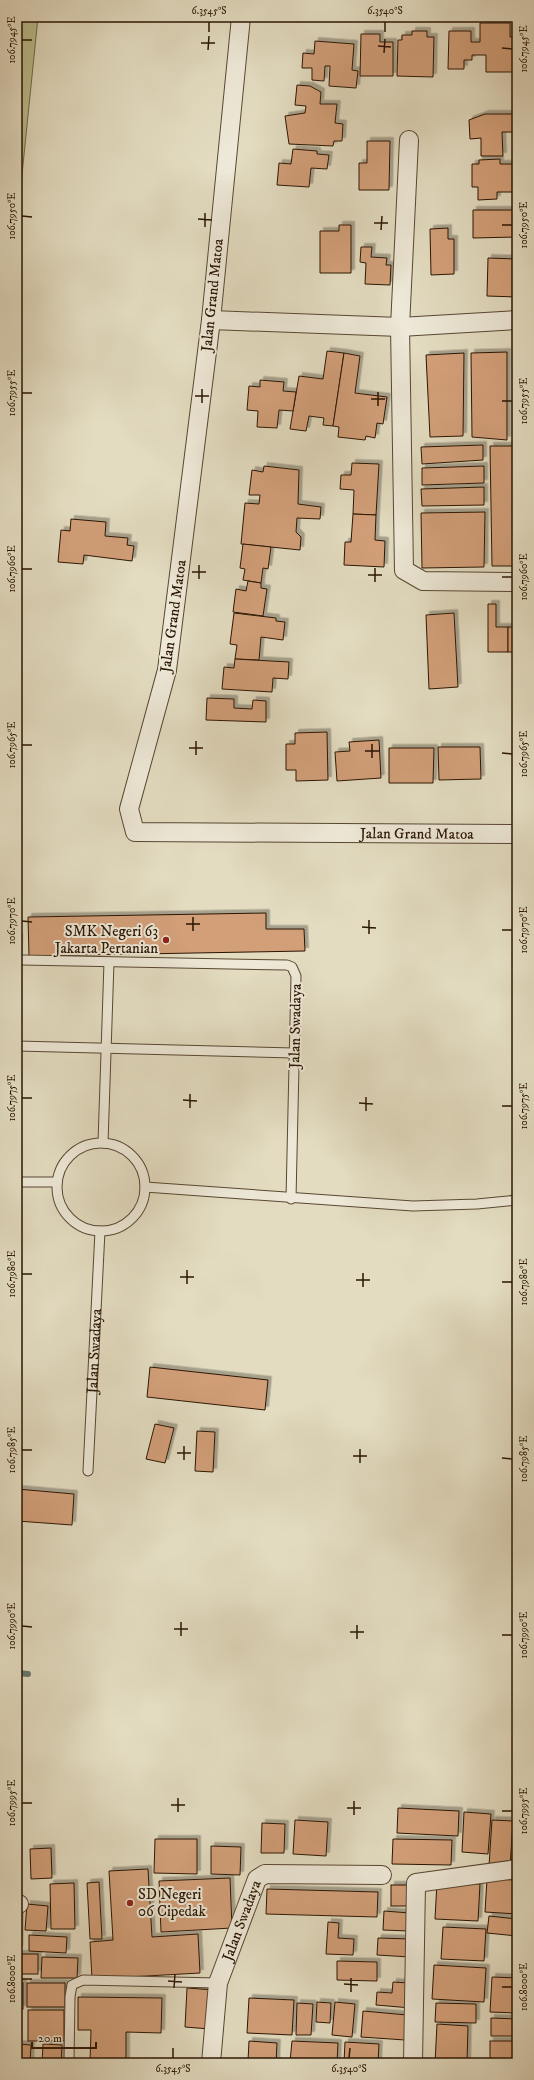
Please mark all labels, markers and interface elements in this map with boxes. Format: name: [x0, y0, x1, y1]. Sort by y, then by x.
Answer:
text: 6.3545°S: [192, 5, 226, 17]
text: 6.3540°S: [367, 5, 403, 17]
text: 106.7945°E: [6, 16, 18, 64]
text: 106.7945°E: [518, 25, 530, 73]
text: 106.7950°E: [6, 193, 18, 239]
text: 106.7950°E: [518, 202, 530, 248]
street label: Jalan Grand Matoa: [197, 237, 228, 354]
text: 106.7955°E: [6, 370, 18, 416]
text: 106.7955°E: [518, 378, 530, 424]
text: 106.7960°E: [6, 545, 18, 593]
text: 106.7960°E: [518, 553, 530, 601]
street label: Jalan Grand Matoa: [156, 558, 191, 676]
text: 106.7965°E: [6, 722, 18, 768]
text: 106.7965°E: [518, 731, 530, 777]
street label: Jalan Grand Matoa: [358, 824, 474, 844]
text: 106.7970°E: [6, 897, 18, 945]
text: 106.7970°E: [518, 906, 530, 954]
place label: SMK Negeri 63 Jakarta Pertanian: [53, 922, 158, 958]
marker: SMK Negeri 63 Jakarta Pertanian: [161, 935, 171, 945]
street label: Jalan Swadaya: [285, 983, 306, 1071]
text: 106.7975°E: [6, 1075, 18, 1121]
text: 106.7975°E: [518, 1083, 530, 1129]
text: 106.7980°E: [6, 1251, 18, 1297]
text: 106.7980°E: [518, 1259, 530, 1305]
street label: Jalan Swadaya: [83, 1308, 106, 1396]
text: 106.7985°E: [6, 1427, 18, 1473]
text: 106.7985°E: [518, 1436, 530, 1482]
text: 106.7990°E: [6, 1603, 18, 1649]
text: 106.7990°E: [518, 1612, 530, 1658]
text: 106.7995°E: [6, 1780, 18, 1826]
text: 106.7995°E: [518, 1788, 530, 1834]
street label: Jalan Swadaya: [217, 1877, 266, 1966]
place label: SD Negeri 06 Cipedak: [138, 1885, 206, 1921]
marker: SD Negeri 06 Cipedak: [125, 1898, 135, 1908]
text: 106.8000°E: [6, 1955, 18, 2003]
text: 106.8000°E: [518, 1963, 530, 2011]
scale bar: [32, 2024, 96, 2050]
text: 20 m: [38, 2031, 62, 2046]
text: 6.3545°S: [156, 2063, 190, 2075]
text: 6.3540°S: [331, 2063, 367, 2075]

